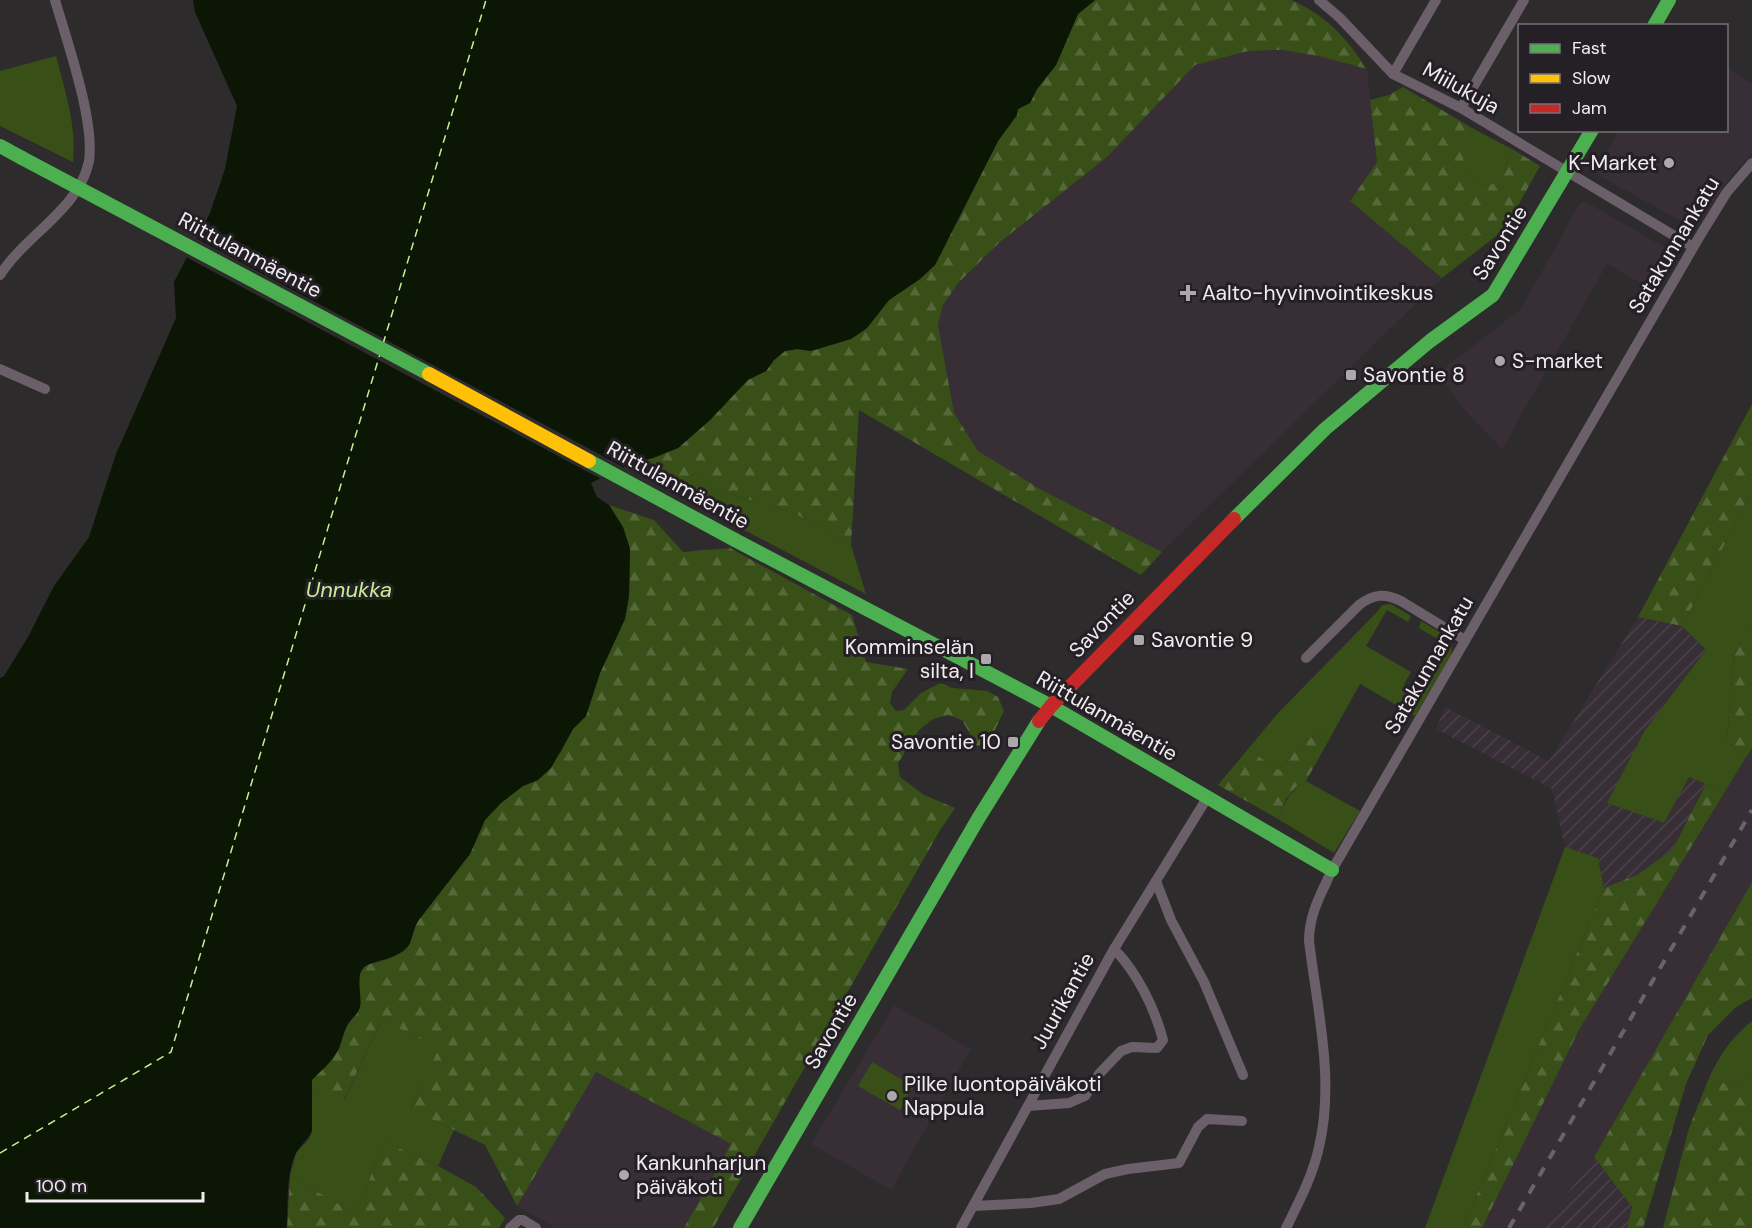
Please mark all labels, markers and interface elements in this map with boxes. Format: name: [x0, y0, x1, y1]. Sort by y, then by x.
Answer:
legend: [1518, 24, 1728, 132]
text: Fast: [1572, 36, 1607, 60]
street label: Miilukuja: [1418, 55, 1504, 121]
text: Slow: [1572, 66, 1611, 90]
text: Jam: [1572, 96, 1607, 120]
place label: K-Market: [1568, 149, 1657, 177]
marker: K-Market: [1662, 156, 1676, 170]
street label: Satakunnankatu: [1622, 171, 1726, 319]
street label: Savontie: [1466, 200, 1534, 286]
street label: Riittulanmäentie: [173, 205, 327, 305]
place label: Aalto-hyvinvointikeskus: [1202, 279, 1434, 307]
marker: Aalto-hyvinvointikeskus: [1179, 284, 1197, 302]
place label: S-market: [1512, 347, 1603, 375]
marker: S-market: [1493, 354, 1507, 368]
place label: Savontie 8: [1363, 361, 1465, 389]
marker: Savontie 8: [1344, 368, 1358, 382]
street label: Riittulanmäentie: [602, 434, 754, 536]
water label: Unnukka: [306, 575, 392, 604]
street label: Savontie: [1063, 584, 1141, 664]
street label: Satakunnankatu: [1378, 591, 1480, 739]
place label: Savontie 9: [1151, 626, 1253, 654]
place label: Komminselän silta, I: [845, 633, 974, 685]
marker: Savontie 9: [1132, 633, 1146, 647]
marker: Komminselän silta, I: [979, 652, 993, 666]
street label: Riittulanmäentie: [1031, 664, 1183, 768]
place label: Savontie 10: [891, 728, 1001, 756]
marker: Savontie 10: [1006, 735, 1020, 749]
street label: Juurikantie: [1025, 948, 1101, 1054]
street label: Savontie: [798, 988, 864, 1074]
place label: Pilke luontopäiväkoti Nappula: [904, 1070, 1102, 1122]
marker: Pilke luontopäiväkoti Nappula: [885, 1089, 899, 1103]
place label: Kankunharjun päiväkoti: [636, 1149, 766, 1201]
scale bar: [27, 1165, 202, 1203]
marker: Kankunharjun päiväkoti: [617, 1168, 631, 1182]
text: 100 m: [36, 1174, 87, 1198]

